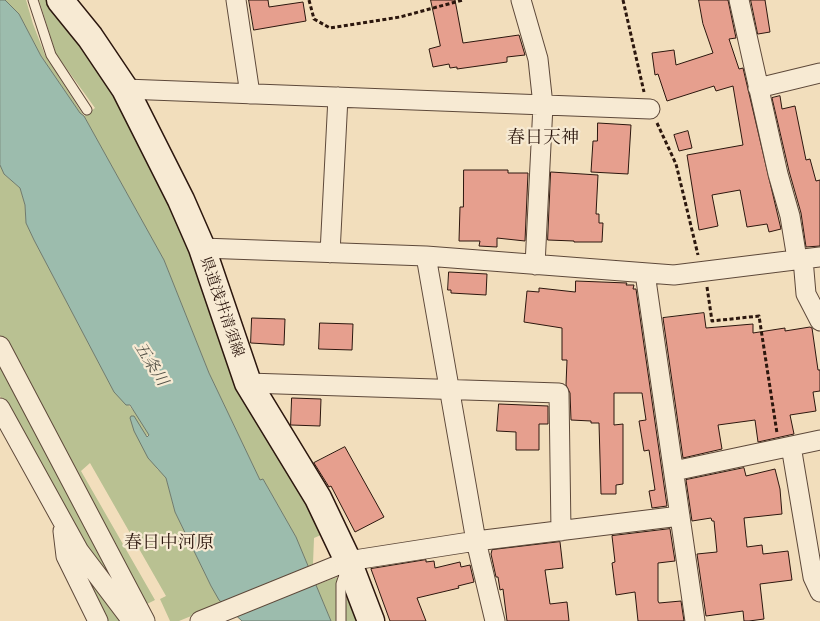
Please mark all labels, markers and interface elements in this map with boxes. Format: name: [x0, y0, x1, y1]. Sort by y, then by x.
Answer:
district label: 春日天神: [507, 127, 579, 149]
street label: 県道浅井清須線: [196, 254, 248, 360]
water label: 五条川: [130, 339, 172, 389]
district label: 春日中河原: [124, 532, 214, 554]

